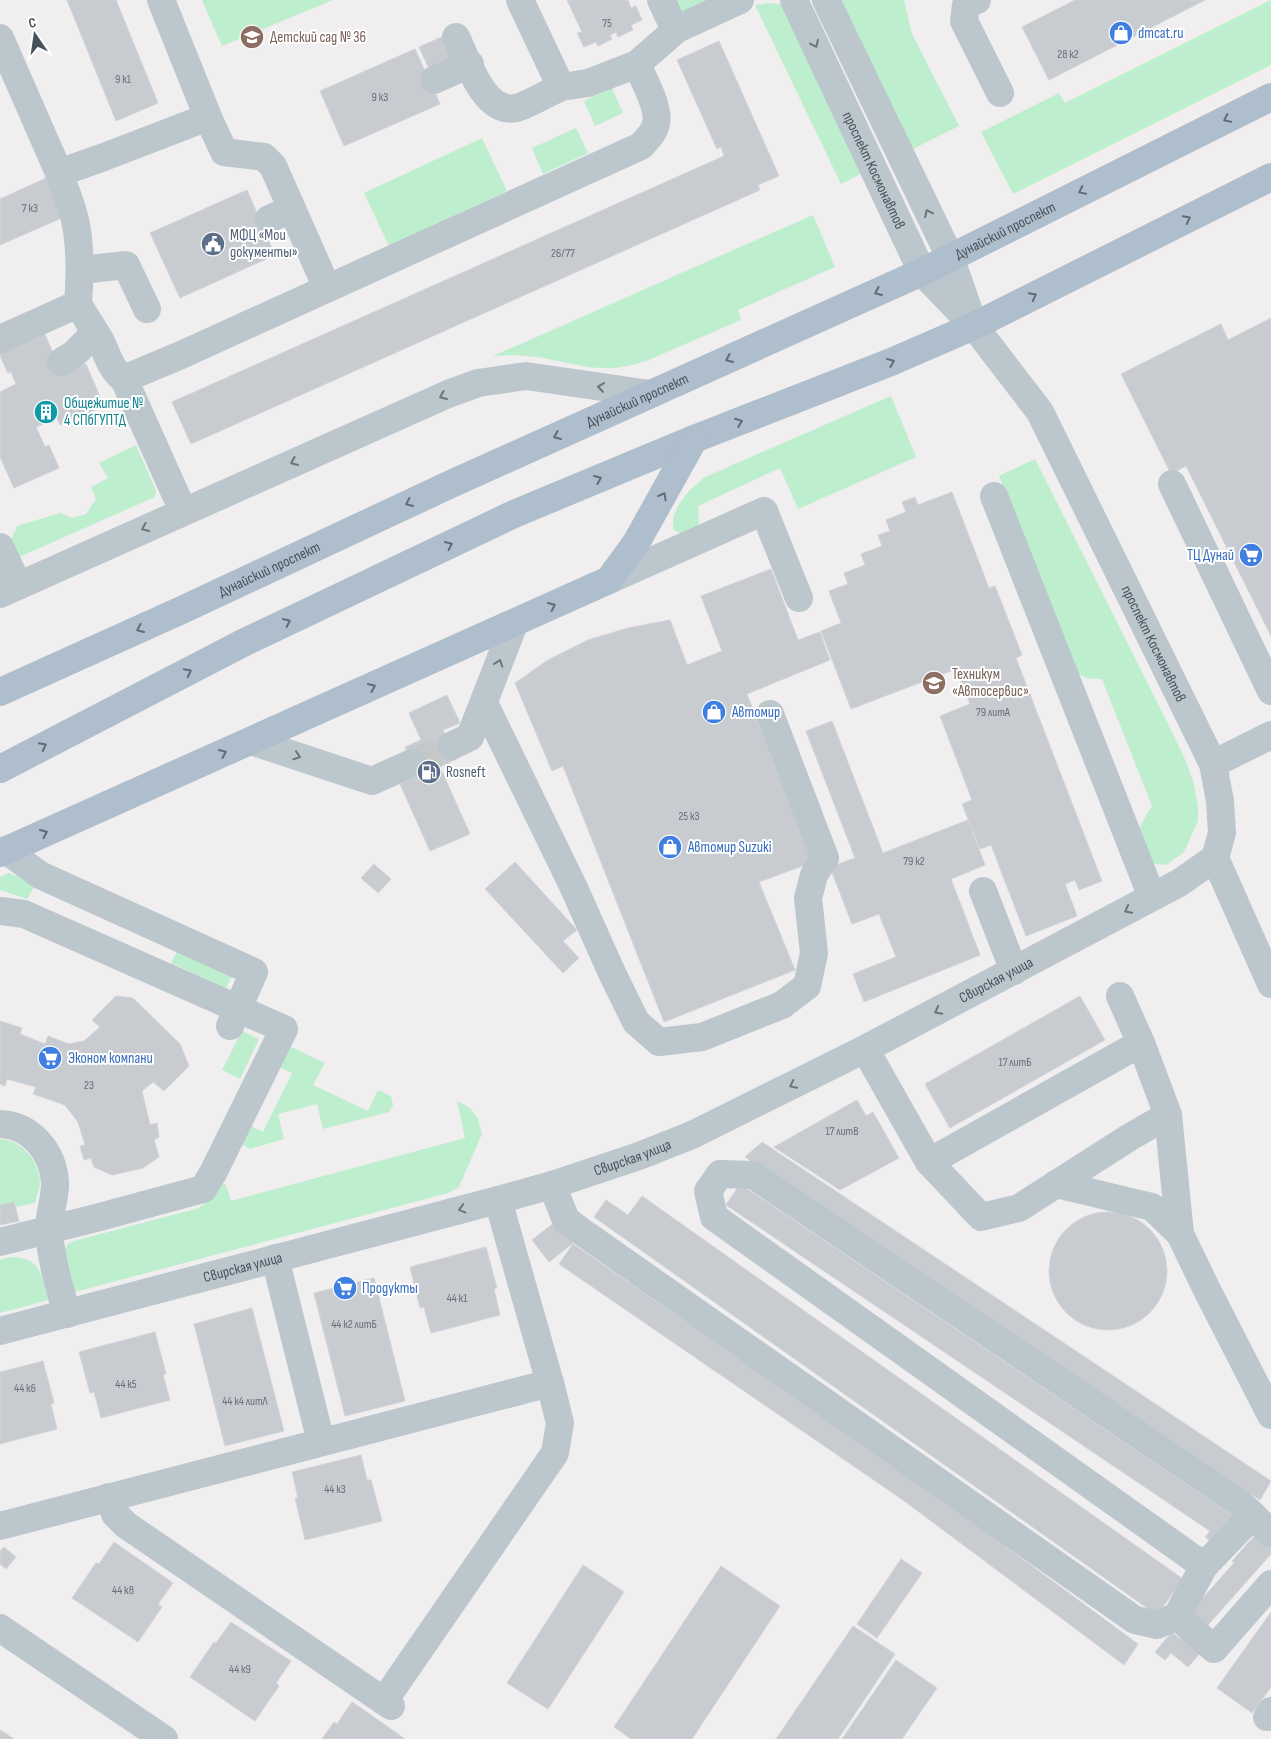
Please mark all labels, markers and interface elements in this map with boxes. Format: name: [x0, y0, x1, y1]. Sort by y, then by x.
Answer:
north arrow: [10, 10, 60, 60]
text: С: [27, 14, 38, 32]
house number: 75: [602, 16, 612, 31]
shop icon: dmcat.ru: [1108, 20, 1134, 46]
school or university icon: Детский сад № 36: [239, 24, 265, 50]
place label: dmcat.ru: [1138, 24, 1184, 43]
place label: Детский сад № 36: [270, 28, 366, 47]
one-way arrow: [809, 39, 819, 48]
house number: 28 к2: [1057, 47, 1079, 62]
house number: 9 к1: [115, 72, 132, 87]
house number: 9 к3: [372, 90, 388, 105]
street label: проспект Космонавтов: [838, 108, 909, 232]
one-way arrow: [1224, 113, 1233, 123]
one-way arrow: [1078, 185, 1087, 196]
street label: Дунайский проспект: [952, 198, 1059, 264]
house number: 7 к3: [22, 201, 38, 216]
one-way arrow: [924, 210, 934, 219]
one-way arrow: [1182, 215, 1191, 225]
place label: МФЦ «Мои документы»: [230, 226, 298, 262]
public building icon: МФЦ «Мои документы»: [200, 231, 226, 257]
house number: 26/77: [551, 246, 575, 261]
one-way arrow: [874, 286, 883, 297]
one-way arrow: [1028, 292, 1037, 302]
one-way arrow: [725, 352, 734, 363]
one-way arrow: [886, 358, 895, 369]
street label: Дунайский проспект: [583, 369, 692, 432]
one-way arrow: [597, 382, 605, 393]
one-way arrow: [439, 390, 448, 401]
place label: Общежитие № 4 СПбГУПТД: [64, 394, 143, 430]
building icon: Общежитие № 4 СПбГУПТД: [33, 399, 59, 425]
one-way arrow: [735, 417, 743, 427]
one-way arrow: [553, 429, 562, 440]
one-way arrow: [290, 455, 299, 466]
one-way arrow: [593, 475, 602, 486]
one-way arrow: [657, 493, 667, 502]
one-way arrow: [406, 497, 415, 507]
one-way arrow: [141, 521, 150, 532]
street label: Дунайский проспект: [216, 538, 323, 602]
one-way arrow: [444, 541, 453, 551]
supermarket icon: ТЦ Дунай: [1238, 542, 1264, 568]
place label: ТЦ Дунай: [1187, 546, 1234, 565]
street label: проспект Космонавтов: [1117, 582, 1190, 705]
one-way arrow: [547, 602, 556, 612]
one-way arrow: [282, 618, 291, 628]
one-way arrow: [136, 623, 145, 634]
one-way arrow: [493, 659, 503, 668]
place label: Техникум «Автосервис»: [952, 665, 1029, 701]
one-way arrow: [182, 668, 191, 678]
school or university icon: Техникум «Автосервис»: [921, 670, 947, 696]
one-way arrow: [367, 682, 376, 693]
shop icon: Автомир: [701, 699, 727, 725]
place label: Автомир: [731, 703, 780, 722]
house number: 79 литА: [976, 705, 1011, 720]
one-way arrow: [38, 742, 47, 752]
one-way arrow: [218, 749, 227, 759]
one-way arrow: [293, 750, 301, 760]
fuel station icon: Rosneft: [416, 759, 442, 785]
place label: Rosneft: [446, 763, 486, 782]
house number: 25 к3: [678, 809, 700, 824]
one-way arrow: [39, 828, 48, 839]
shop icon: Автомир Suzuki: [657, 834, 683, 860]
place label: Автомир Suzuki: [687, 838, 772, 857]
house number: 79 к2: [903, 854, 925, 869]
one-way arrow: [1124, 904, 1133, 914]
street label: Свирская улица: [956, 953, 1037, 1008]
one-way arrow: [934, 1005, 943, 1015]
supermarket icon: Эконом компани: [37, 1045, 63, 1071]
place label: Эконом компани: [68, 1049, 153, 1068]
house number: 17 литБ: [998, 1055, 1032, 1070]
house number: 23: [84, 1078, 94, 1093]
one-way arrow: [789, 1078, 798, 1089]
house number: 17 литВ: [825, 1124, 859, 1139]
street label: Свирская улица: [591, 1135, 674, 1180]
one-way arrow: [457, 1203, 466, 1214]
street label: Свирская улица: [201, 1248, 285, 1287]
supermarket icon: Продукты: [332, 1275, 358, 1301]
place label: Продукты: [362, 1279, 418, 1298]
house number: 44 к1: [447, 1291, 468, 1306]
house number: 44 к2 литБ: [331, 1317, 377, 1332]
house number: 44 к5: [115, 1377, 137, 1392]
house number: 44 к6: [14, 1381, 36, 1396]
house number: 44 к4 литЛ: [222, 1394, 269, 1409]
house number: 44 к3: [324, 1482, 346, 1497]
house number: 44 к8: [112, 1583, 134, 1598]
house number: 44 к9: [229, 1662, 251, 1677]

